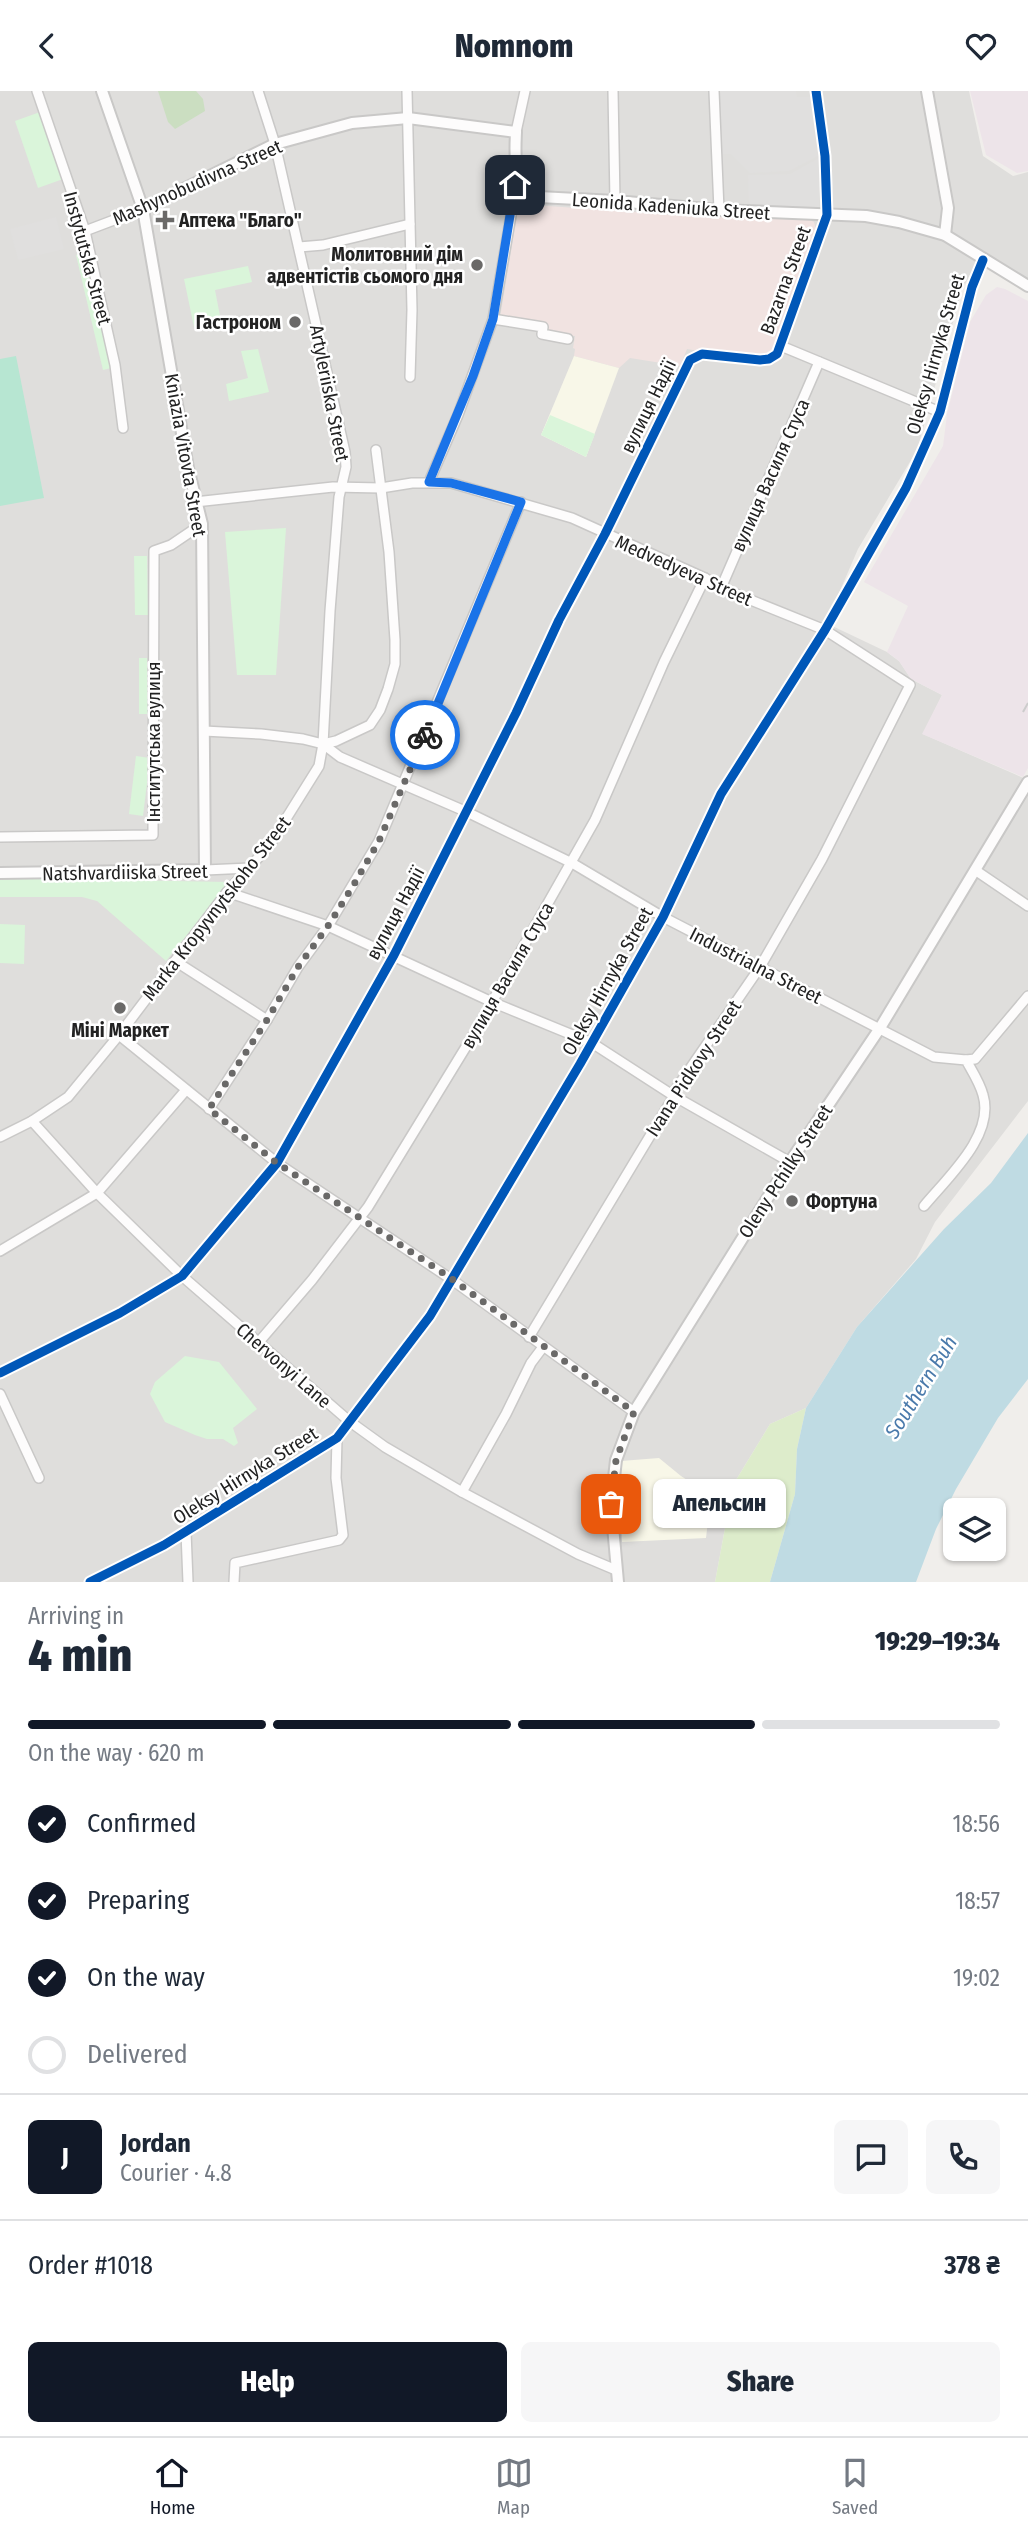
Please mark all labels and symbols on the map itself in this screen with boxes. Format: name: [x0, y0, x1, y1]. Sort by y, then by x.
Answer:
street label: Mashynobudivna Street: [109, 134, 286, 230]
pin: [485, 155, 545, 215]
street label: Leonida Kadeniuka Street: [571, 188, 772, 225]
street label: Instytutska Street: [59, 189, 117, 328]
place label: Аптека "Благо": [178, 209, 302, 232]
marker: Аптека "Благо": [157, 212, 173, 228]
street label: Bazarna Street: [755, 222, 816, 337]
place label: Молитовний дім адвентістів сьомого дня: [267, 243, 463, 288]
marker: Молитовний дім адвентістів сьомого дня: [469, 257, 485, 273]
street label: Oleksy Hirnyka Street: [902, 270, 970, 437]
place label: Гастроном: [196, 311, 281, 334]
marker: Гастроном: [287, 314, 303, 330]
street label: Artyleriiska Street: [305, 323, 354, 464]
street label: вулиця Надії: [616, 354, 682, 457]
street label: Kniazia Vitovta Street: [160, 372, 211, 539]
street label: вулиця Василя Стуса: [726, 395, 815, 555]
street label: Medvedyeva Street: [612, 530, 757, 611]
street label: Інститутська вулиця: [142, 662, 165, 822]
courier: [390, 700, 460, 770]
street label: Marka Kropyvnytskoho Street: [137, 811, 296, 1005]
street label: Natshvardiiska Street: [42, 860, 209, 885]
street label: вулиця Надії: [361, 862, 430, 964]
street label: вулиця Василя Стуса: [456, 898, 559, 1053]
street label: Oleksy Hirnyka Street: [557, 902, 658, 1059]
street label: Industrialna Street: [686, 922, 827, 1009]
street label: Ivana Pidkovy Street: [641, 995, 746, 1141]
marker: Міні Маркет: [112, 1000, 128, 1016]
place label: Міні Маркет: [71, 1019, 170, 1042]
street label: Oleny Pchilky Street: [734, 1099, 838, 1242]
place label: Фортуна: [806, 1190, 877, 1213]
marker: Фортуна: [784, 1193, 800, 1209]
street label: Chervonyi Lane: [231, 1318, 336, 1413]
water label: Southern Buh: [879, 1331, 963, 1444]
street label: Oleksy Hirnyka Street: [169, 1421, 322, 1529]
pin: [581, 1474, 641, 1534]
callout: Апельсин: [653, 1479, 786, 1529]

